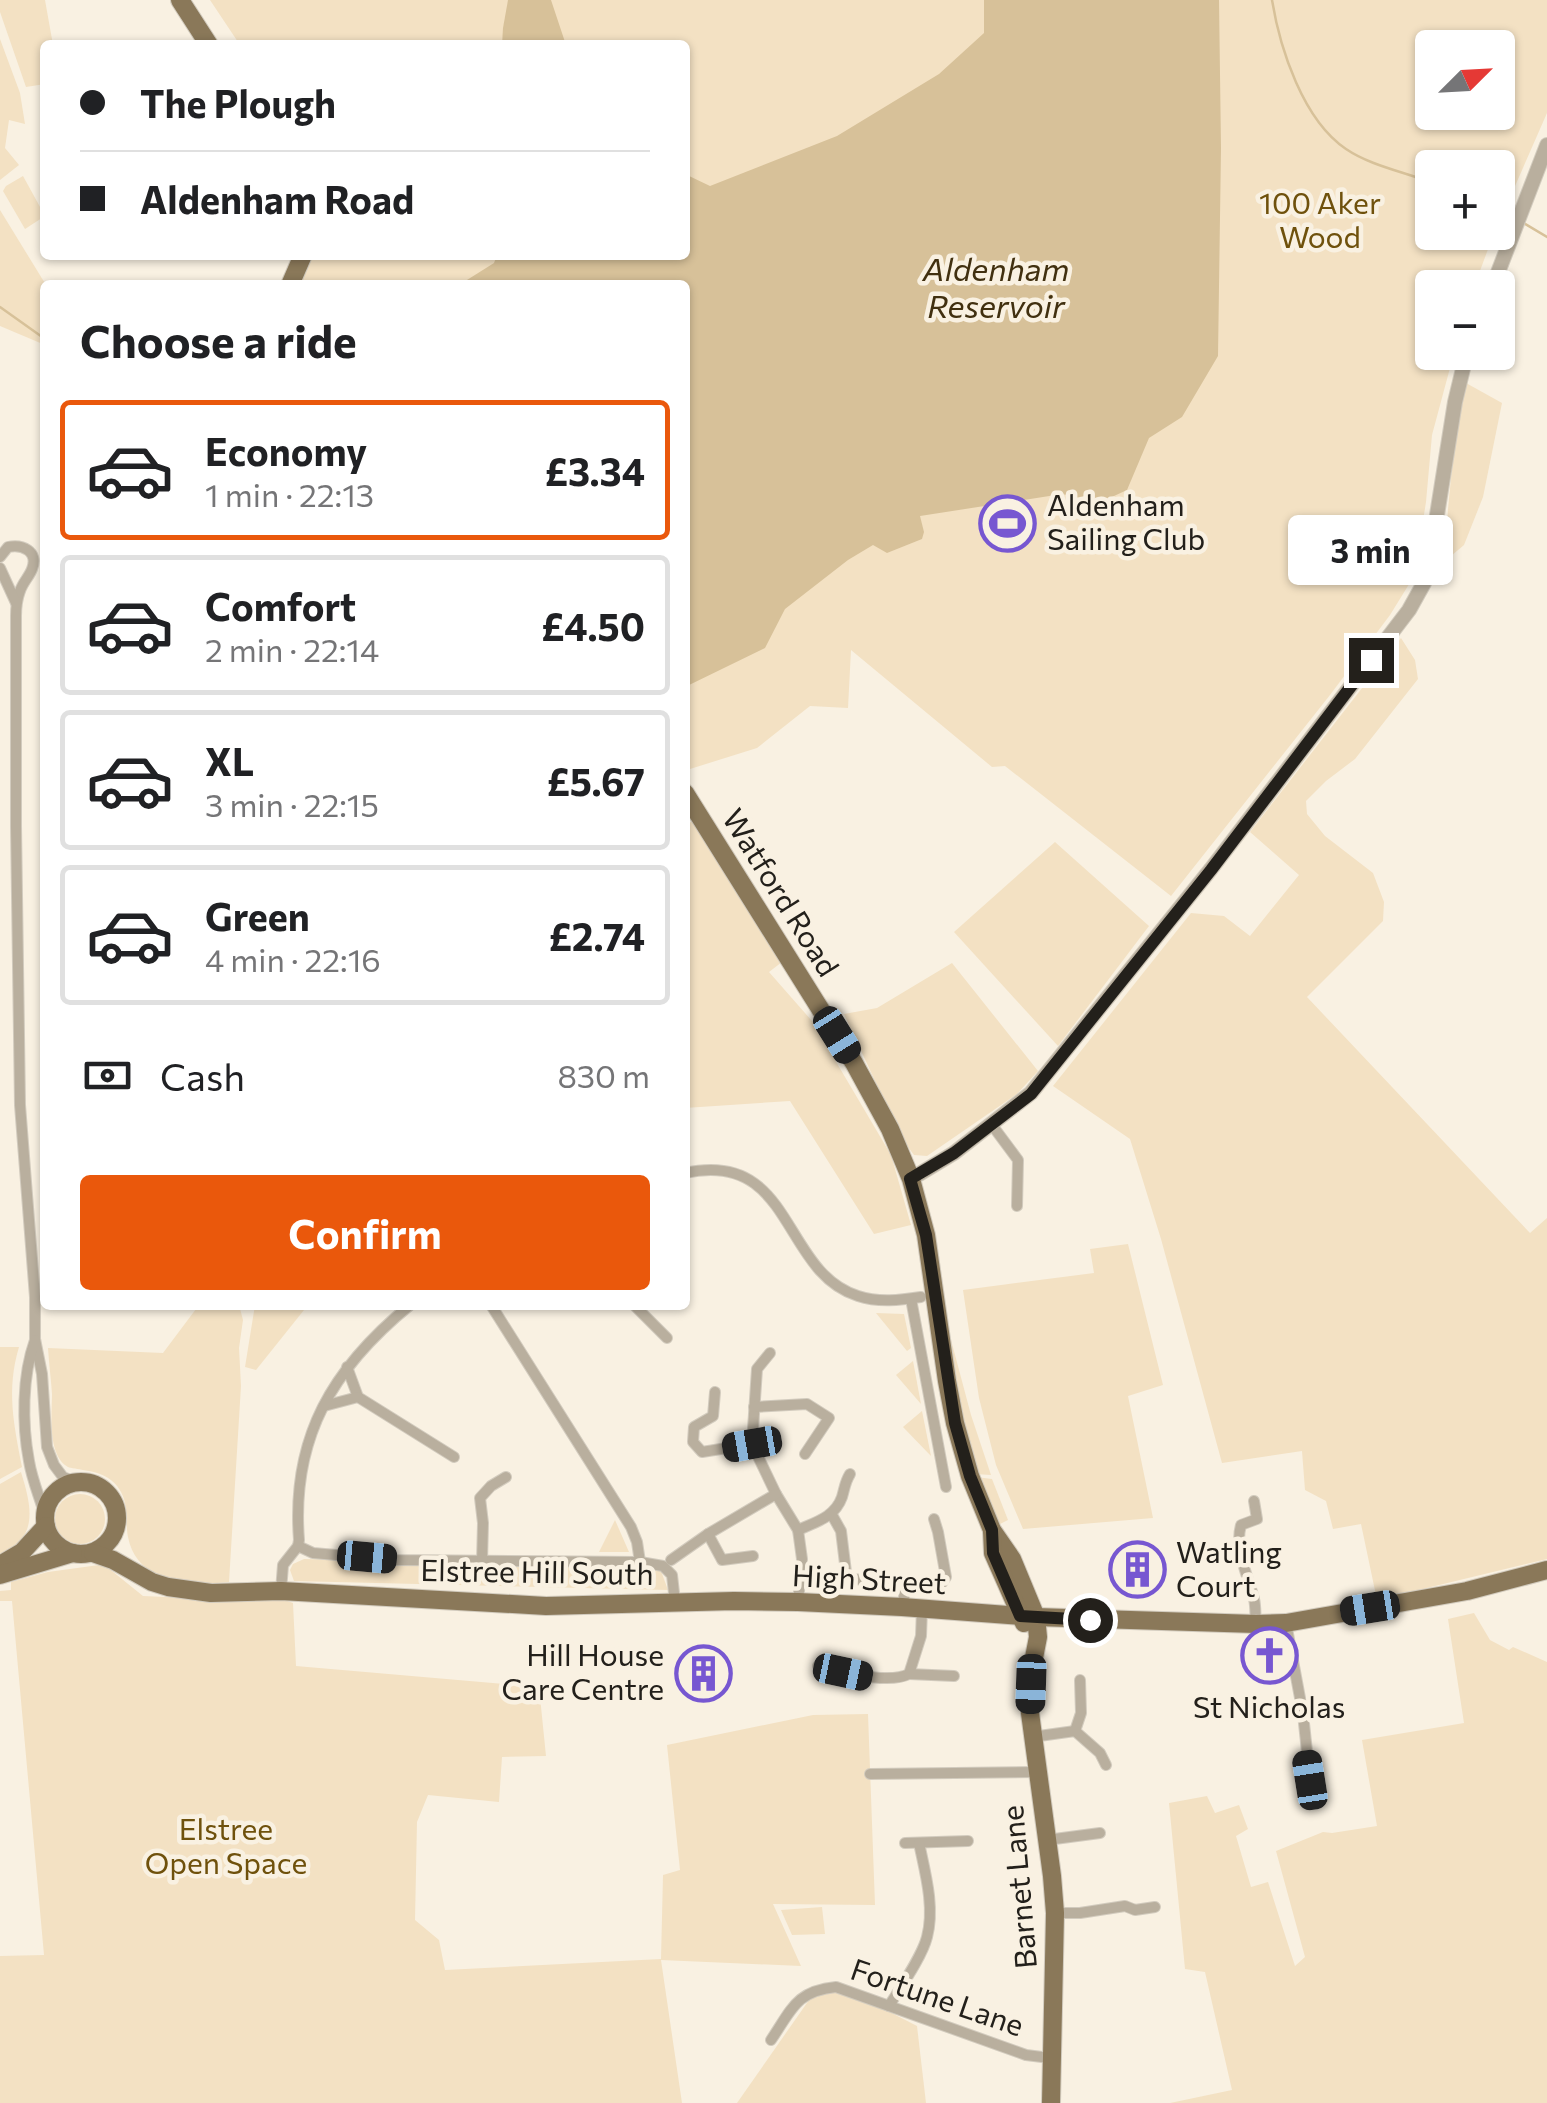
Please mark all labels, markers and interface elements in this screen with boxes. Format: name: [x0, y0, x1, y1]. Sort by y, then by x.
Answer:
north arrow: [1415, 30, 1515, 130]
map controls: [1415, 30, 1515, 370]
text: The Plough: [140, 79, 336, 126]
button: +: [1415, 150, 1515, 250]
text: Aldenham Road: [140, 175, 414, 222]
park label: 100 Aker Wood: [1259, 183, 1381, 254]
water label: Aldenham Reservoir: [922, 248, 1069, 325]
button: −: [1415, 270, 1515, 370]
text: Choose a ride: [80, 312, 357, 367]
icon: car: [85, 425, 175, 515]
text: Economy: [205, 427, 367, 474]
text: £3.34: [545, 447, 645, 494]
text: 1 min · 22:13: [205, 474, 374, 514]
place label: Aldenham Sailing Club: [1047, 485, 1205, 556]
sports icon: Aldenham Sailing Club: [978, 493, 1038, 553]
callout: 3 min: [1288, 515, 1454, 585]
text: 3 min: [1330, 530, 1411, 570]
icon: car: [85, 580, 175, 670]
text: Comfort: [205, 582, 356, 629]
text: £4.50: [541, 602, 645, 649]
text: 2 min · 22:14: [205, 629, 379, 669]
route end: [1349, 638, 1394, 683]
icon: car: [85, 735, 175, 825]
text: XL: [205, 737, 254, 784]
text: £5.67: [547, 757, 645, 804]
text: 3 min · 22:15: [205, 784, 379, 824]
street label: Watford Road: [716, 801, 848, 982]
icon: car: [85, 890, 175, 980]
text: Green: [205, 892, 310, 939]
text: £2.74: [549, 912, 645, 959]
text: 4 min · 22:16: [205, 939, 381, 979]
car: [808, 1002, 866, 1068]
icon: cash: [80, 1048, 135, 1103]
text: Cash: [160, 1052, 245, 1099]
text: 830 m: [557, 1055, 650, 1095]
button: Confirm: [80, 1175, 650, 1290]
car: [720, 1424, 784, 1464]
place label: Watling Court: [1176, 1532, 1282, 1603]
car: [336, 1539, 398, 1575]
building icon: Watling Court: [1107, 1540, 1167, 1600]
street label: Elstree Hill South: [420, 1550, 654, 1591]
street label: High Street: [791, 1555, 947, 1600]
car: [1338, 1588, 1402, 1628]
route start: [1068, 1598, 1113, 1643]
church icon: St Nicholas: [1239, 1626, 1299, 1686]
place label: Hill House Care Centre: [502, 1635, 664, 1706]
building icon: Hill House Care Centre: [673, 1643, 733, 1703]
car: [811, 1651, 875, 1693]
car: [1015, 1653, 1047, 1715]
place label: St Nicholas: [1193, 1687, 1345, 1724]
car: [1290, 1748, 1330, 1812]
street label: Barnet Lane: [992, 1804, 1043, 1970]
park label: Elstree Open Space: [145, 1809, 307, 1880]
street label: Fortune Lane: [847, 1949, 1029, 2042]

